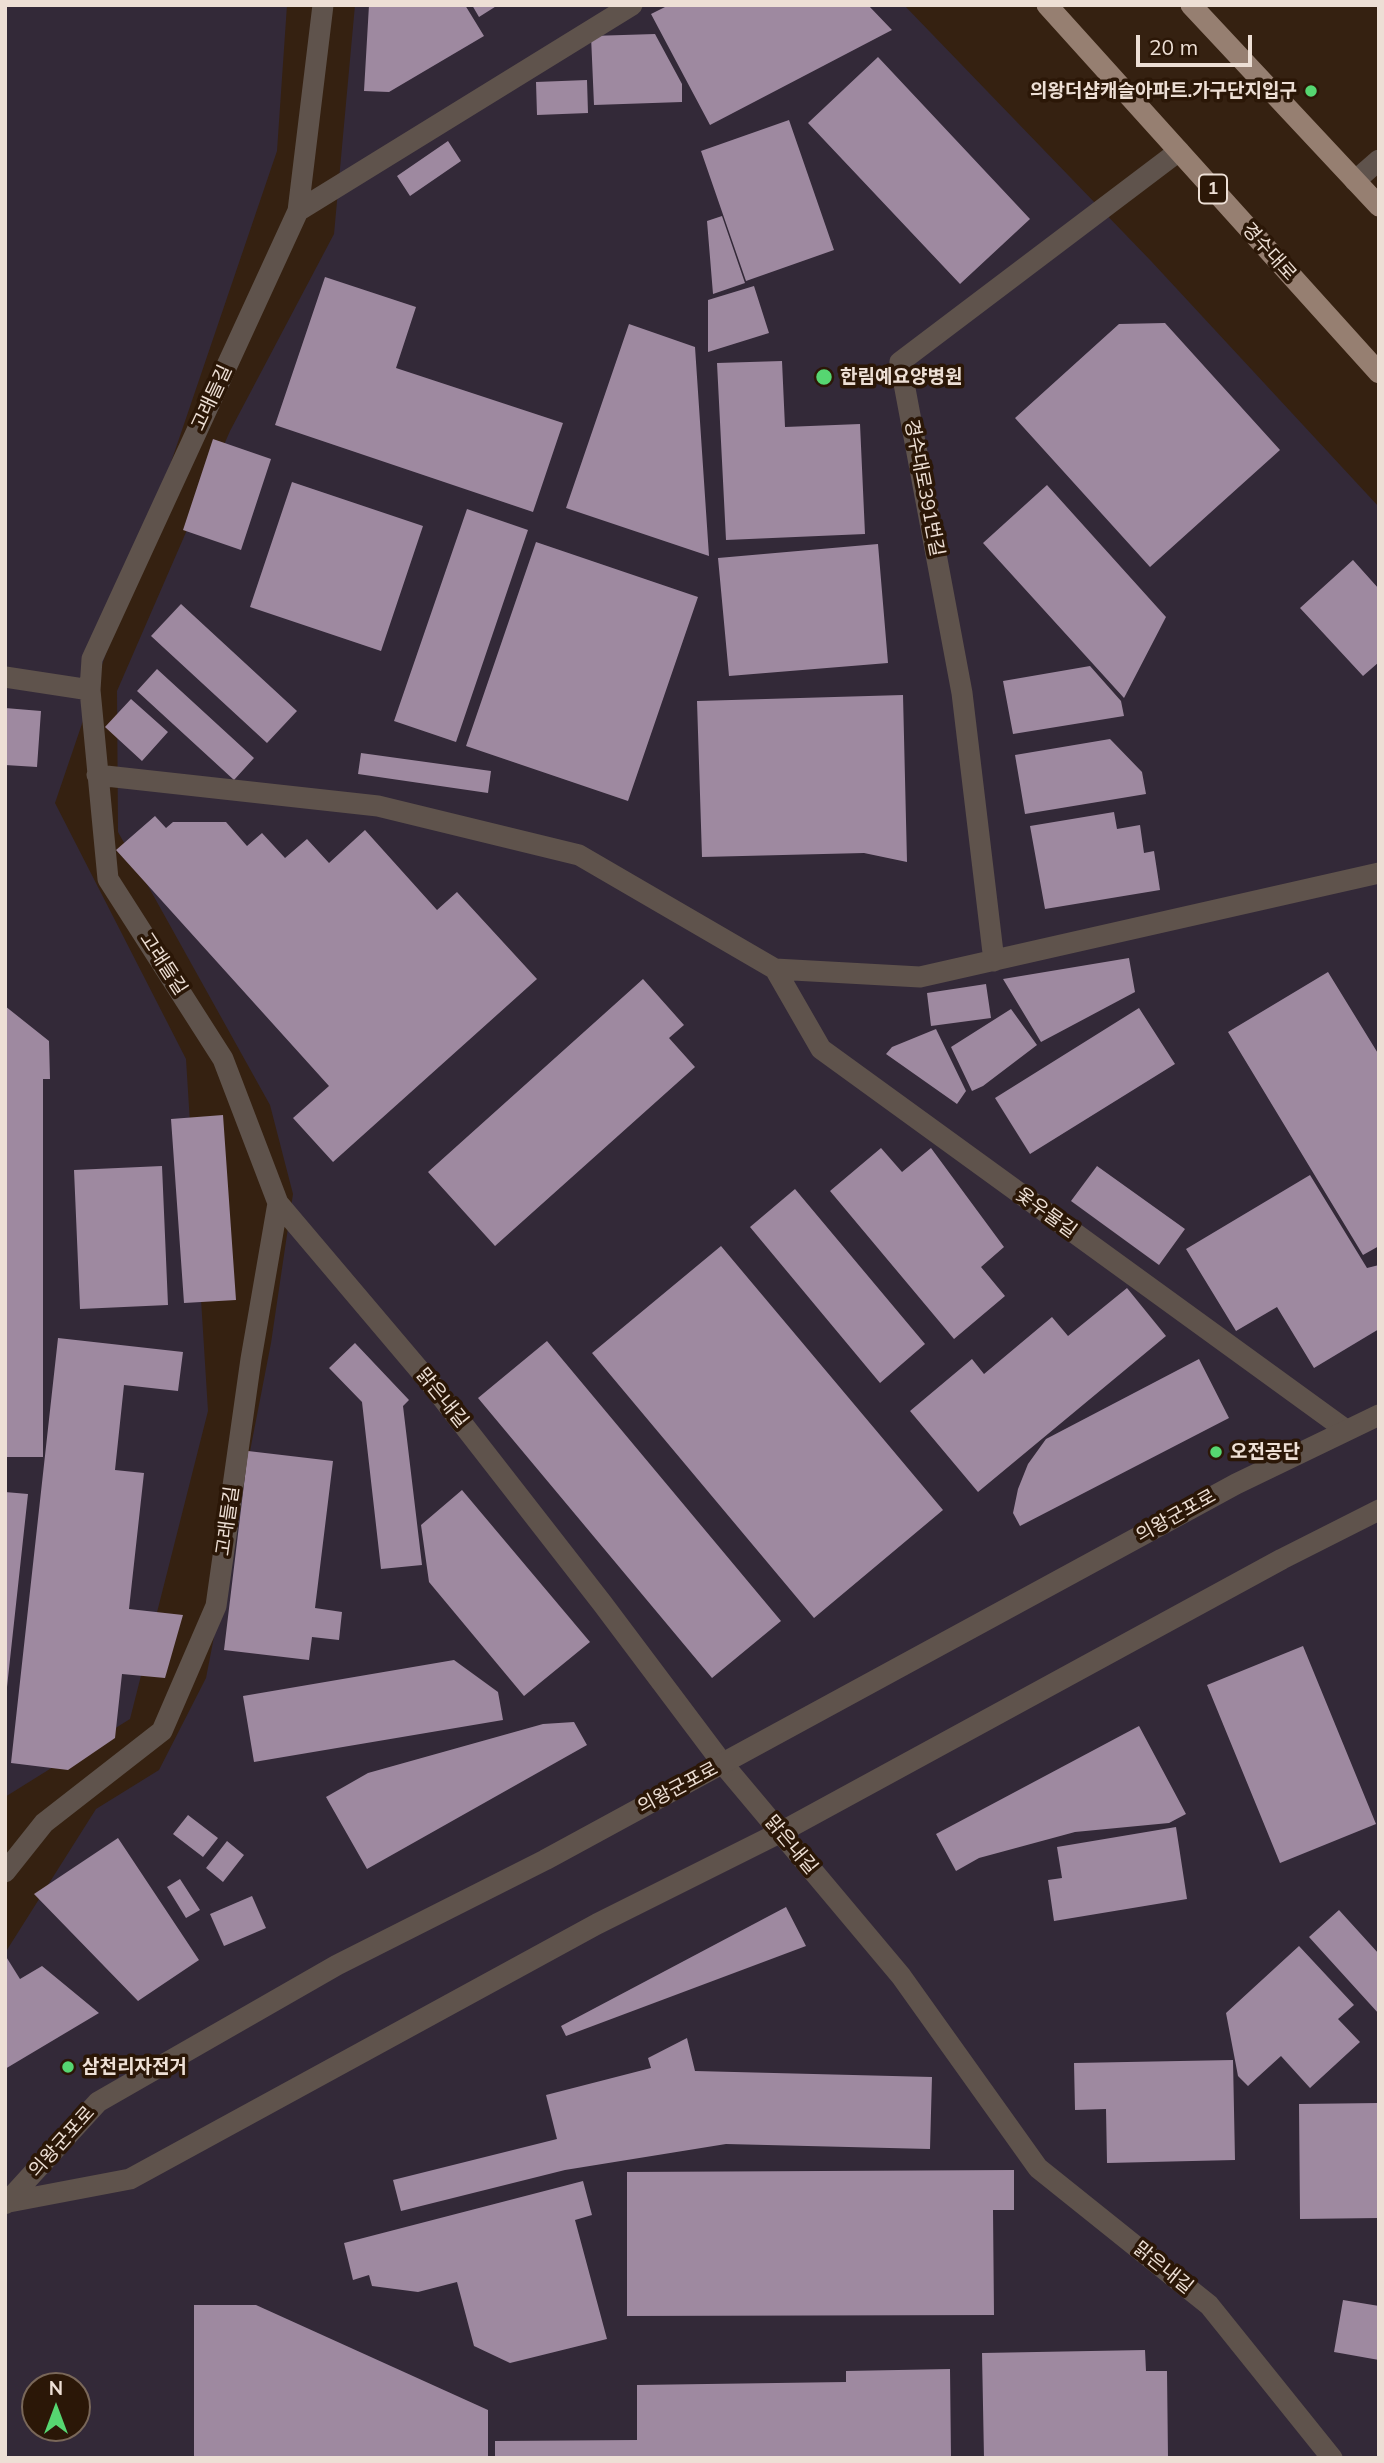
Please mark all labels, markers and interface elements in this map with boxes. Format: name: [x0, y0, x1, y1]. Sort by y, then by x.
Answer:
scale bar: [1139, 21, 1254, 65]
text: 20 m: [1149, 34, 1198, 60]
place label: 의왕더샵캐슬아파트.가구단지입구: [1030, 80, 1297, 102]
marker: 의왕더샵캐슬아파트.가구단지입구: [1303, 83, 1319, 99]
road number: 1: [1199, 174, 1227, 204]
street label: 경수대로: [1237, 218, 1301, 286]
street label: 고래들길: [187, 361, 237, 435]
place label: 한림예요양병원: [840, 366, 962, 388]
marker: 한림예요양병원: [814, 367, 834, 387]
street label: 경수대로391번길: [900, 418, 948, 558]
street label: 고래들길: [134, 928, 192, 1000]
street label: 옻우물길: [1011, 1183, 1081, 1243]
street label: 맑은내길: [411, 1364, 473, 1432]
place label: 오전공단: [1230, 1441, 1300, 1463]
marker: 오전공단: [1208, 1444, 1224, 1460]
street label: 고래들길: [212, 1485, 244, 1557]
street label: 의왕군포로: [1132, 1485, 1220, 1547]
street label: 의왕군포로: [634, 1757, 722, 1819]
street label: 맑은내길: [760, 1811, 822, 1879]
place label: 삼천리자전거: [82, 2056, 187, 2078]
marker: 삼천리자전거: [60, 2059, 76, 2075]
street label: 의왕군포로: [24, 2102, 100, 2182]
street label: 맑은내길: [1129, 2237, 1197, 2299]
north arrow: [21, 2372, 91, 2442]
text: N: [49, 2376, 63, 2400]

